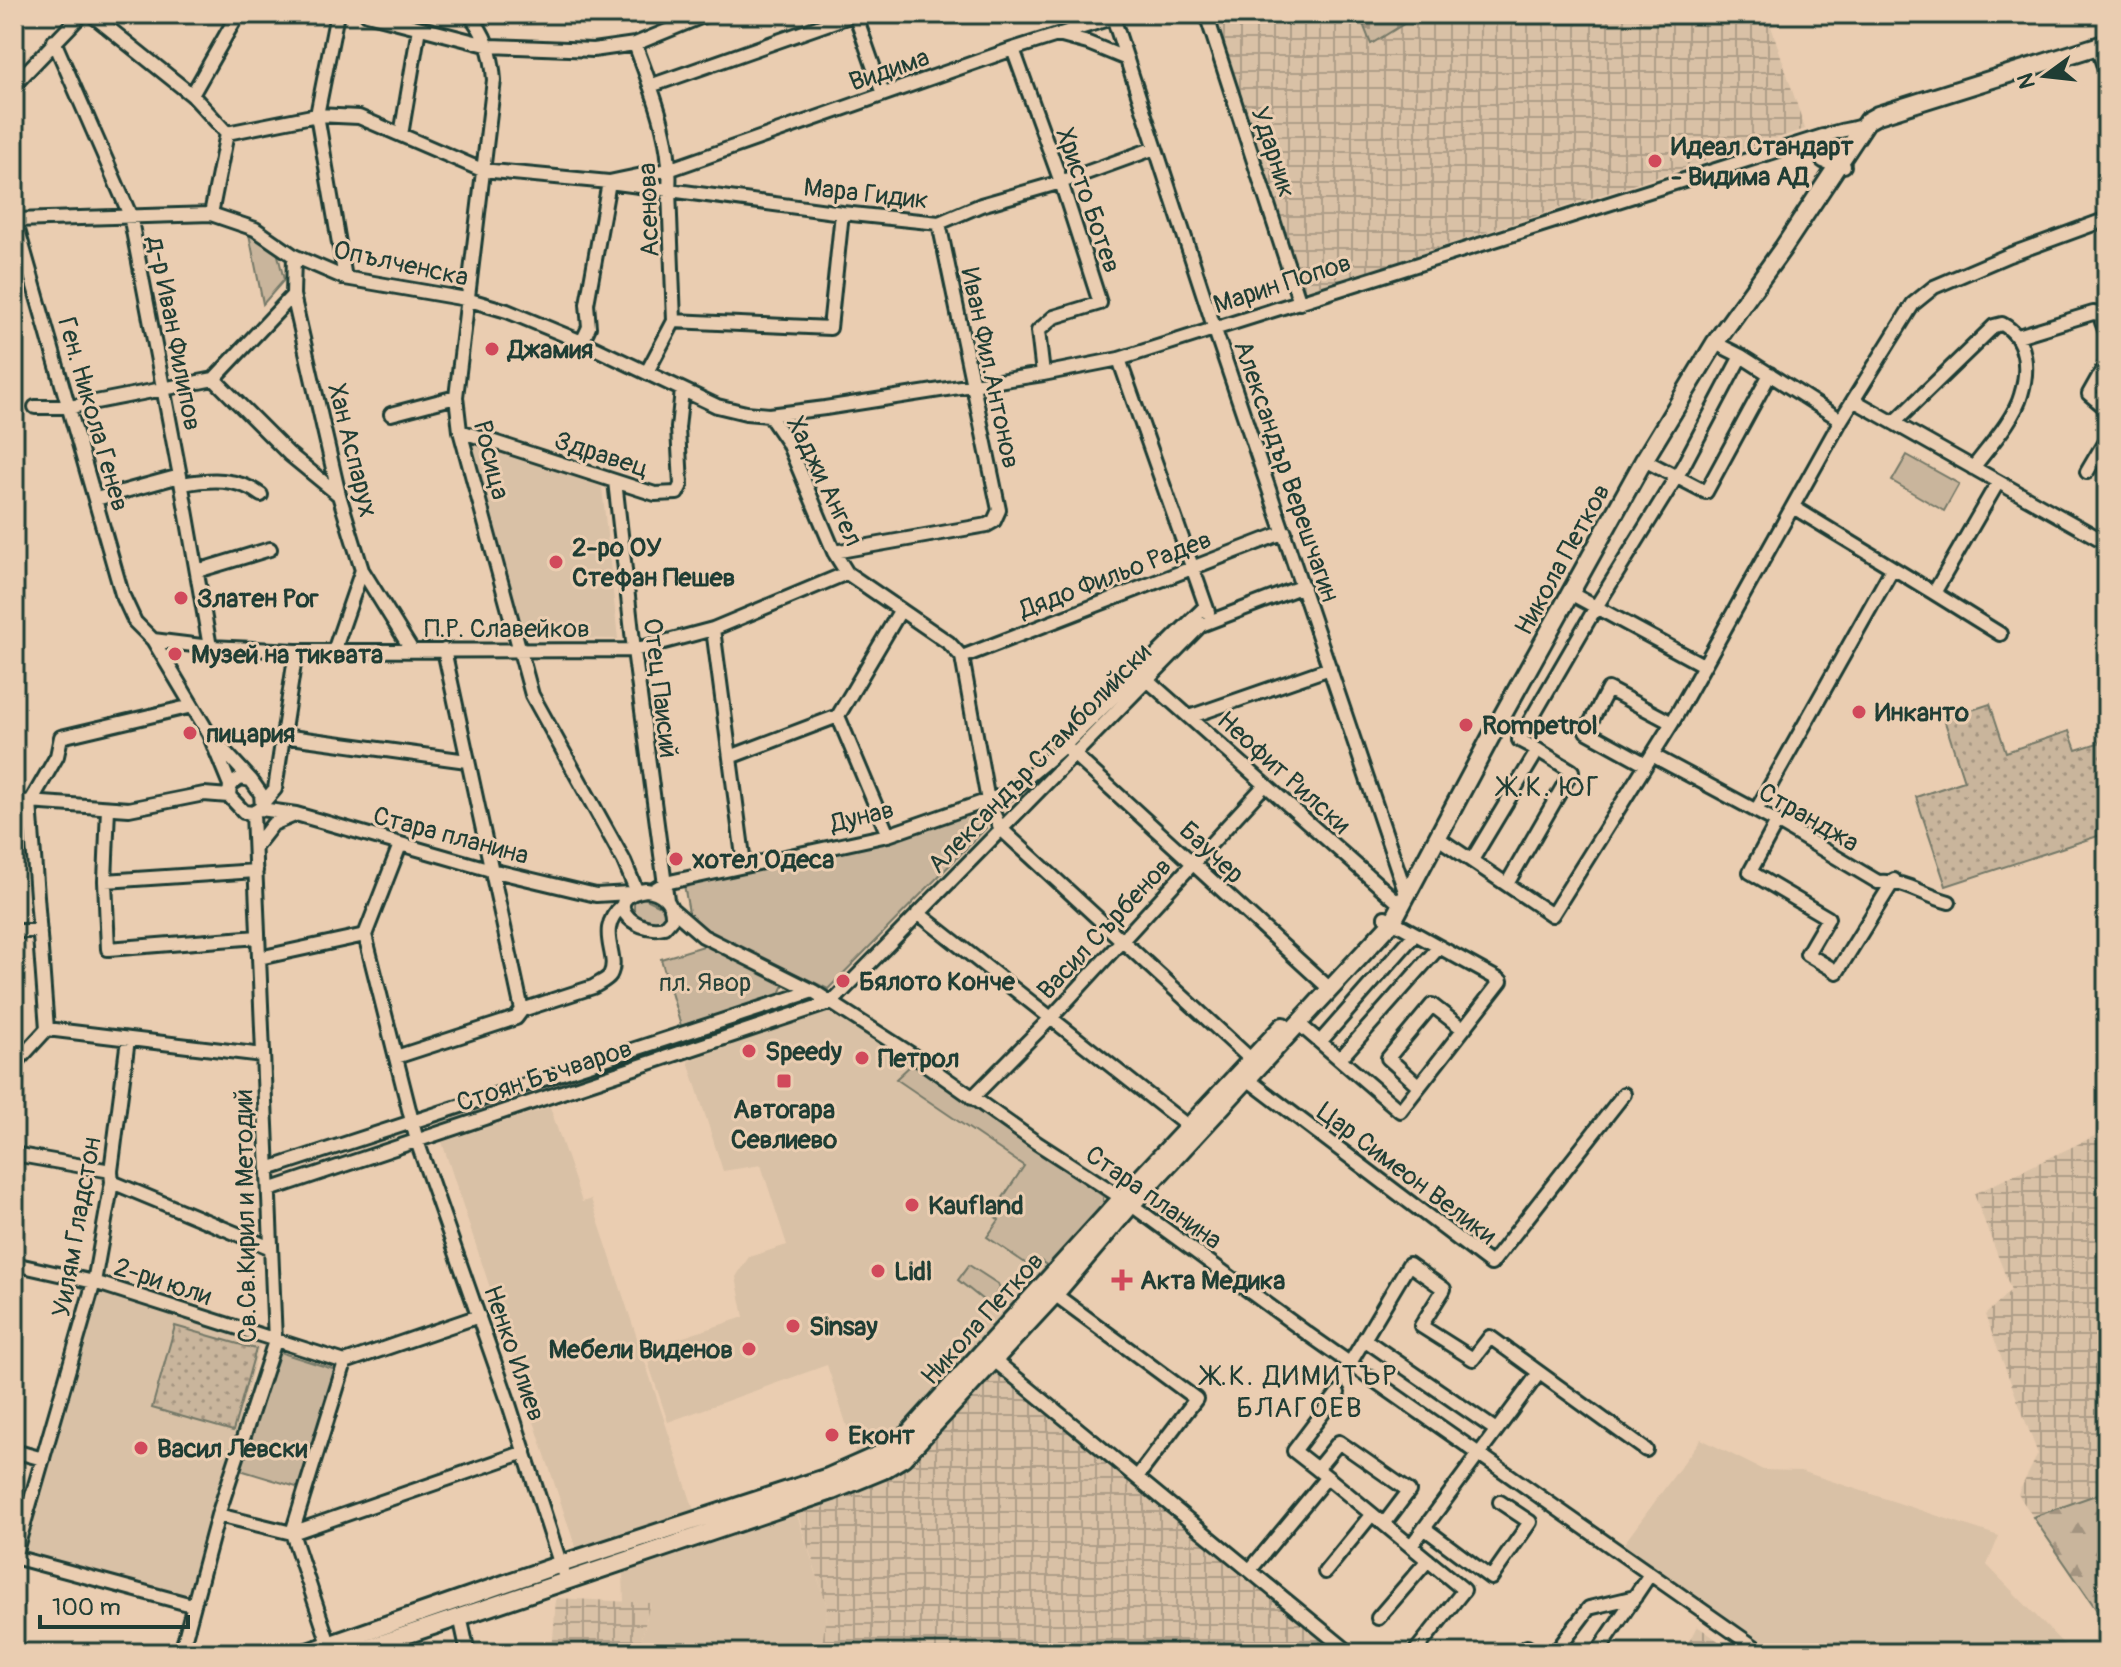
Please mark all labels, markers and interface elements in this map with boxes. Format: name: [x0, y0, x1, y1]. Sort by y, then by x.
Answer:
north arrow: [2005, 36, 2085, 116]
street label: Видима: [845, 41, 934, 99]
text: N: [2011, 70, 2042, 92]
street label: Ударник: [1243, 103, 1303, 202]
street label: Христо Ботев: [1048, 124, 1128, 277]
place label: Идеал Стандарт - Видима АД: [1671, 131, 1855, 193]
marker: Идеал Стандарт - Видима АД: [1646, 152, 1664, 170]
street label: Асенова: [631, 162, 667, 258]
street label: Мара Гидик: [802, 172, 930, 216]
street label: д-р Иван Филипов: [139, 233, 209, 433]
street label: Опълченска: [330, 234, 471, 294]
street label: Марин Попов: [1209, 247, 1355, 321]
street label: Иван Фил.Антонов: [953, 265, 1027, 471]
street label: Ген. Никола Генев: [50, 314, 136, 515]
place label: Джамия: [506, 334, 593, 366]
street label: Александър Верешчагин: [1226, 336, 1346, 606]
marker: Джамия: [483, 340, 501, 358]
street label: Хан Аспарух: [320, 380, 384, 520]
street label: Хаджи Ангел: [779, 411, 869, 552]
street label: Росица: [466, 418, 516, 503]
street label: Здравец: [550, 425, 653, 485]
street label: Никола Петков: [1508, 478, 1618, 641]
street label: Дядо Фильо Радев: [1014, 524, 1216, 627]
place label: 2-ро ОУ Стефан Пешев: [572, 532, 735, 594]
marker: 2-ро ОУ Стефан Пешев: [547, 553, 565, 571]
place label: Златен Рог: [197, 583, 320, 615]
marker: Златен Рог: [172, 589, 190, 607]
street label: П.Р. Славейков: [424, 613, 590, 645]
street label: Отец Паисий: [636, 616, 684, 760]
street label: Александър Стамболийски: [921, 637, 1158, 881]
place label: Музей на тиквата: [191, 639, 383, 671]
marker: Музей на тиквата: [166, 645, 184, 663]
place label: Инканто: [1875, 697, 1969, 729]
marker: Инканто: [1850, 703, 1868, 721]
street label: Неофит Рилски: [1210, 705, 1357, 841]
place label: Rompetrol: [1482, 710, 1598, 742]
marker: Rompetrol: [1457, 716, 1475, 734]
place label: пицария: [206, 718, 295, 750]
marker: пицария: [181, 724, 199, 742]
district label: Ж.К. ЮГ: [1495, 770, 1601, 805]
street label: Странджа: [1753, 776, 1864, 859]
street label: Дунав: [826, 794, 897, 841]
street label: Стара планина: [369, 800, 532, 872]
street label: Баучер: [1172, 815, 1250, 891]
place label: хотел Одеса: [692, 844, 834, 876]
marker: хотел Одеса: [667, 850, 685, 868]
street label: Васил Сърбенов: [1031, 851, 1179, 1006]
place label: Бялото Конче: [859, 966, 1016, 998]
park label: пл. Явор: [659, 967, 751, 999]
marker: Бялото Конче: [834, 972, 852, 990]
street label: Стоян Бъчваров: [453, 1033, 636, 1119]
place label: Speedy: [765, 1036, 843, 1068]
marker: Speedy: [740, 1042, 758, 1060]
place label: Петрол: [878, 1043, 959, 1075]
marker: Петрол: [853, 1049, 871, 1067]
marker: Автогара Севлиево: [775, 1072, 793, 1090]
street label: Св.Св.Кирил и Методий: [228, 1089, 264, 1343]
place label: Автогара Севлиево: [731, 1094, 837, 1156]
street label: Цар Симеон Велики: [1310, 1096, 1503, 1252]
street label: Уилям Гладстон: [45, 1135, 109, 1320]
street label: Стара планина: [1079, 1139, 1228, 1257]
place label: Kaufland: [928, 1190, 1024, 1222]
marker: Kaufland: [903, 1196, 921, 1214]
street label: Никола Петков: [914, 1245, 1051, 1392]
street label: 2-ри юли: [110, 1251, 216, 1313]
place label: Lidl: [894, 1256, 932, 1288]
marker: Lidl: [869, 1262, 887, 1280]
place label: Акта Медика: [1140, 1265, 1285, 1297]
marker: Акта Медика: [1111, 1269, 1133, 1291]
street label: Ненко Илиев: [476, 1281, 552, 1426]
place label: Sinsay: [809, 1311, 878, 1343]
marker: Sinsay: [784, 1317, 802, 1335]
place label: Мебели Виденов: [548, 1334, 733, 1366]
marker: Мебели Виденов: [740, 1340, 758, 1358]
district label: Ж.К. ДИМИТЪР БЛАГОЕВ: [1198, 1359, 1398, 1426]
place label: Еконт: [848, 1420, 916, 1452]
marker: Еконт: [823, 1426, 841, 1444]
place label: Васил Левски: [157, 1433, 308, 1465]
marker: Васил Левски: [132, 1439, 150, 1457]
scale bar: [40, 1579, 188, 1629]
text: 100 m: [52, 1593, 121, 1622]

